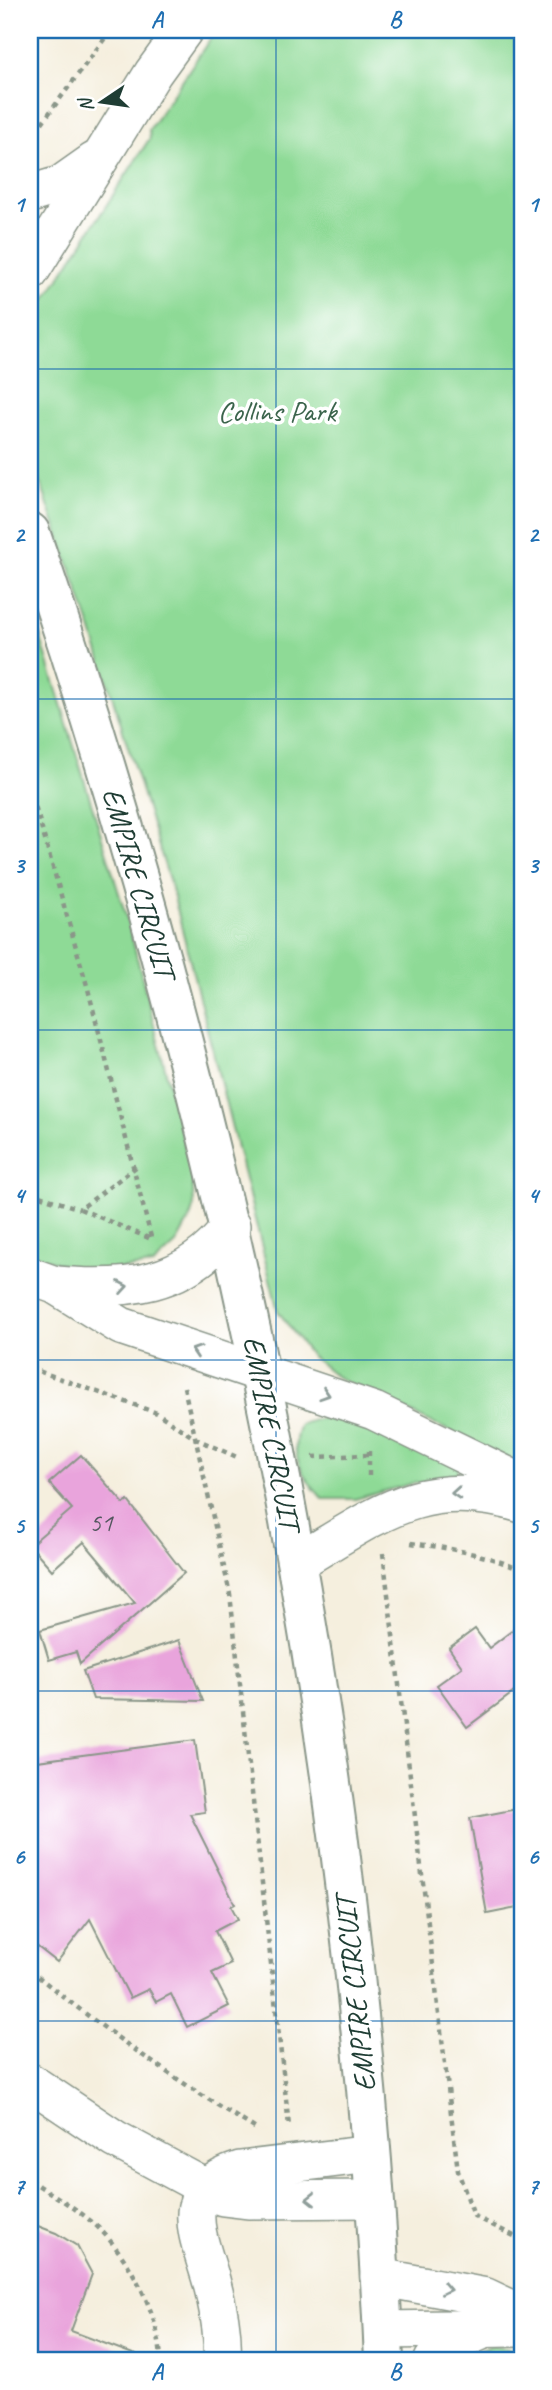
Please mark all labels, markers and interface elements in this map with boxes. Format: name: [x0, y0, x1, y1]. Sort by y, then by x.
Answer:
text: A: [151, 5, 165, 34]
text: B: [389, 5, 403, 34]
north arrow: [66, 66, 136, 136]
text: N: [73, 94, 99, 114]
text: 1: [14, 190, 27, 219]
text: 1: [528, 190, 541, 219]
park label: Collins Park: [218, 392, 338, 430]
text: 2: [14, 520, 27, 549]
text: 2: [528, 520, 541, 549]
street label: EMPIRE CIRCUIT: [94, 783, 186, 989]
text: 3: [14, 851, 27, 880]
text: 3: [528, 851, 541, 880]
text: 4: [14, 1181, 27, 1210]
text: 4: [528, 1181, 541, 1210]
one-way arrow: [117, 1280, 129, 1295]
street label: EMPIRE CIRCUIT: [235, 1333, 311, 1539]
one-way arrow: [190, 1345, 202, 1360]
one-way arrow: [319, 1386, 331, 1400]
one-way arrow: [450, 1485, 461, 1500]
house number: 51: [89, 1506, 114, 1539]
text: 5: [14, 1511, 26, 1540]
text: 5: [528, 1511, 540, 1540]
text: 6: [14, 1842, 27, 1871]
text: 6: [528, 1842, 541, 1871]
street label: EMPIRE CIRCUIT: [325, 1888, 384, 2094]
text: 7: [14, 2172, 27, 2201]
text: 7: [528, 2172, 541, 2201]
one-way arrow: [305, 2191, 316, 2207]
one-way arrow: [440, 2280, 452, 2295]
text: A: [151, 2357, 165, 2386]
text: B: [389, 2357, 403, 2386]

